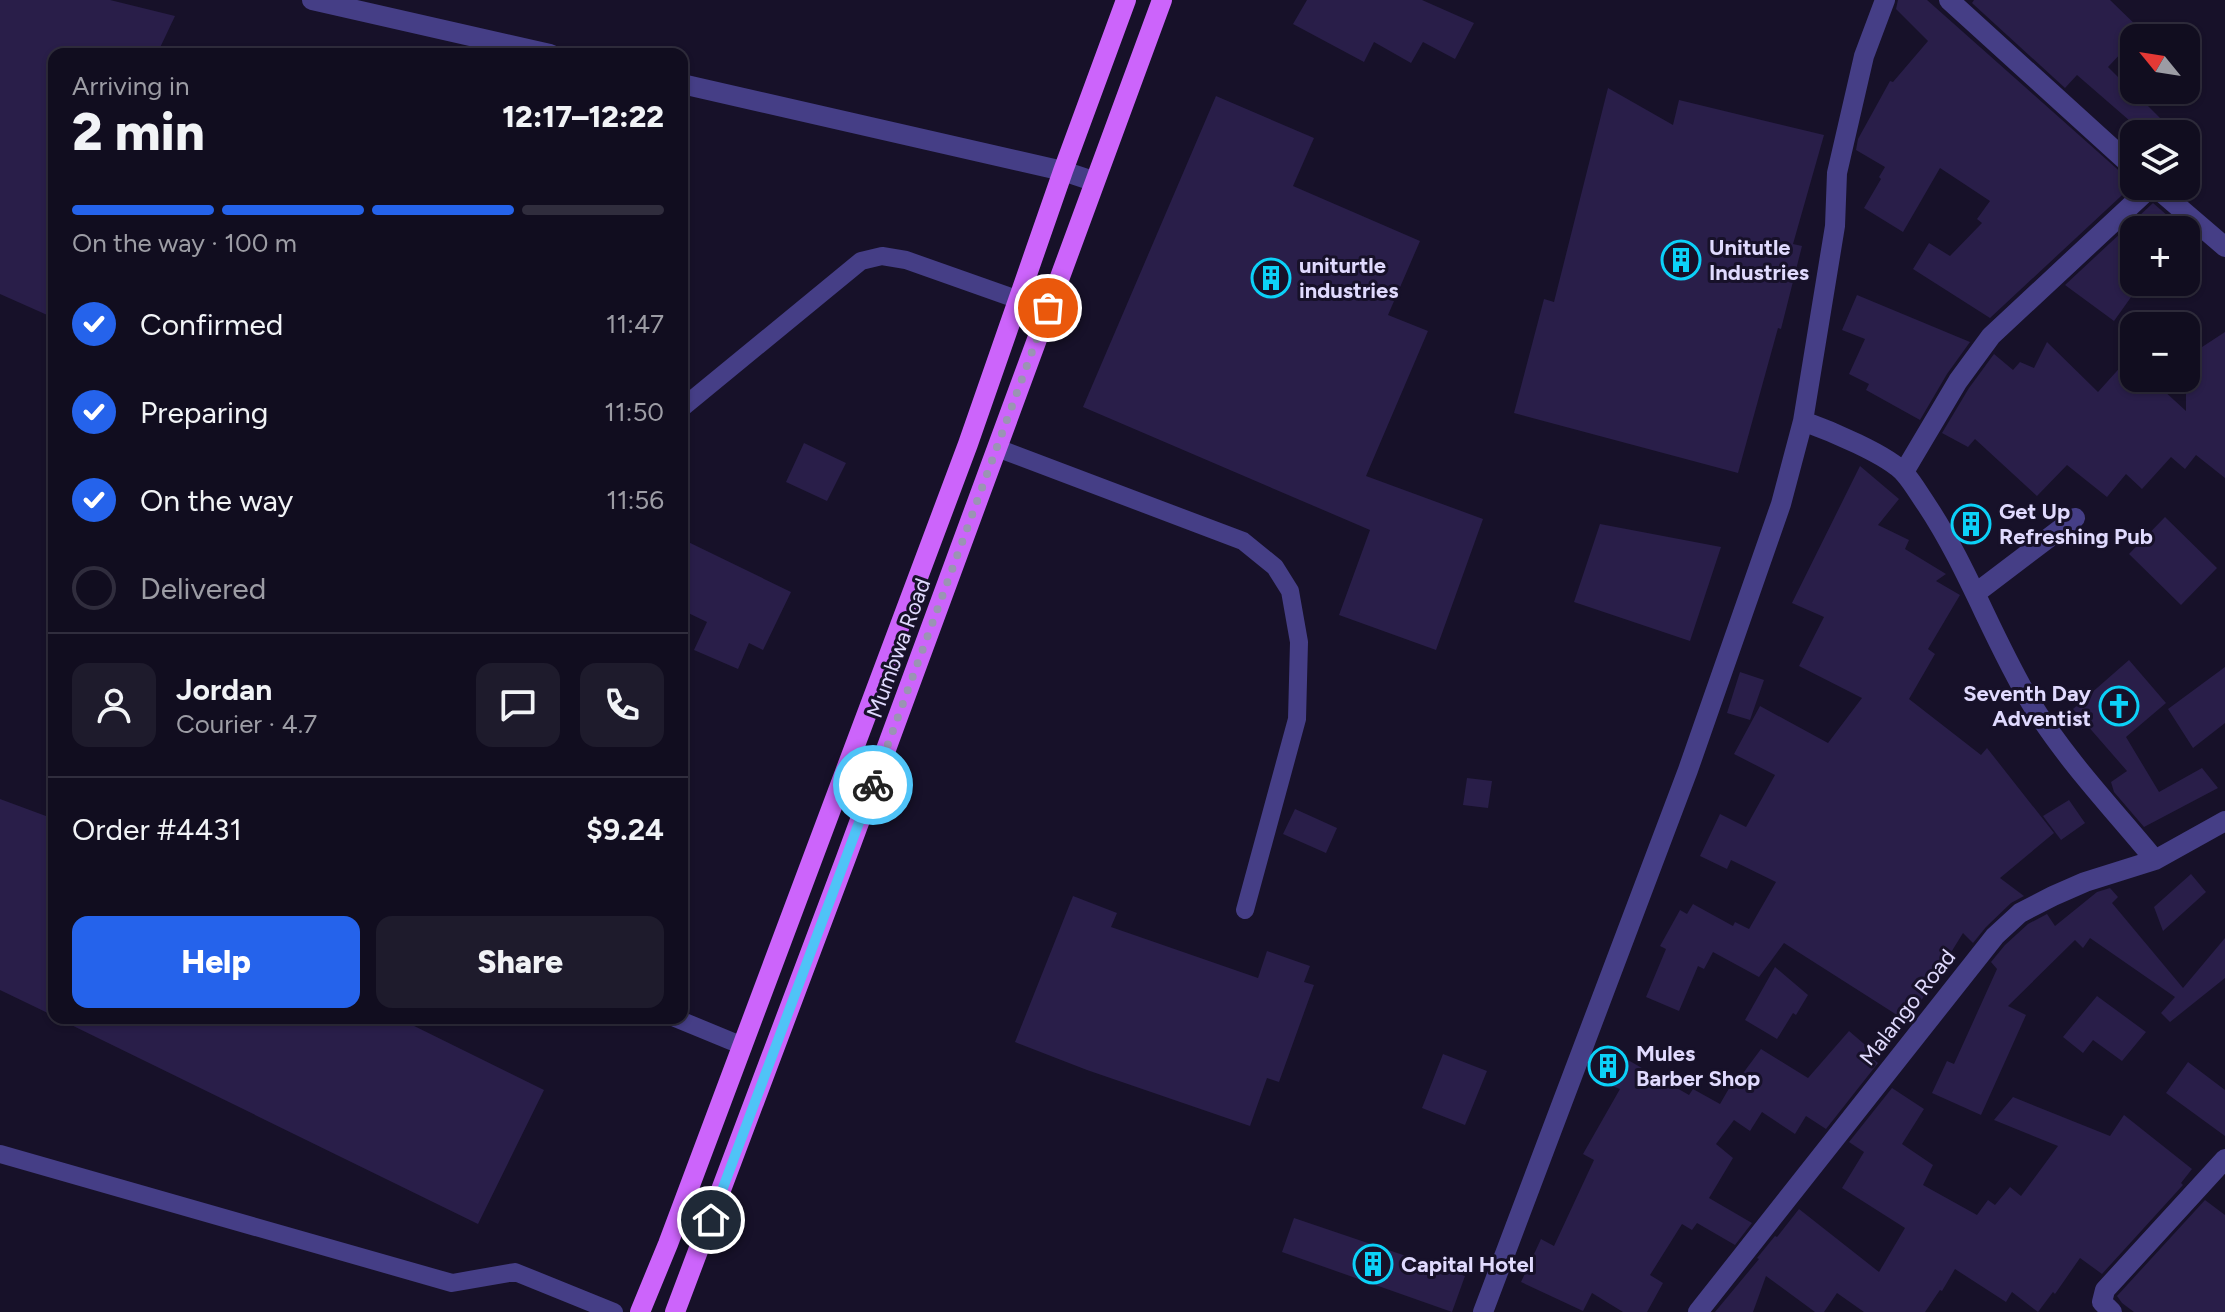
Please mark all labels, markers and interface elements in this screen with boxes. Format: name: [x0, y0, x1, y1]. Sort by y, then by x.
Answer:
north arrow: [2120, 24, 2200, 104]
map controls: [2120, 24, 2200, 392]
text: Arriving in: [72, 70, 190, 102]
text: 12:17–12:22: [502, 98, 664, 135]
text: 2 min: [72, 101, 205, 163]
button: layers: [2120, 120, 2200, 200]
button: +: [2120, 216, 2200, 296]
text: On the way · 100 m: [72, 227, 297, 259]
place label: Unitutle Industries: [1709, 234, 1809, 286]
building icon: Unitutle Industries: [1660, 239, 1702, 281]
place label: uniturtle industries: [1299, 252, 1398, 304]
building icon: uniturtle industries: [1250, 257, 1292, 299]
pin: [1014, 274, 1082, 342]
icon: bag: [1026, 286, 1070, 330]
icon: check: [72, 302, 116, 346]
text: Confirmed: [140, 306, 283, 343]
text: 11:47: [606, 308, 664, 340]
button: −: [2120, 312, 2200, 392]
icon: check: [72, 390, 116, 434]
text: Preparing: [140, 394, 268, 431]
text: 11:50: [604, 396, 664, 428]
icon: check: [72, 478, 116, 522]
text: On the way: [140, 482, 293, 519]
text: 11:56: [606, 484, 664, 516]
place label: Get Up Refreshing Pub: [1999, 498, 2153, 550]
building icon: Get Up Refreshing Pub: [1950, 503, 1992, 545]
text: Delivered: [140, 570, 266, 607]
street label: Mumbwa Road: [861, 575, 936, 722]
button: person: [72, 663, 156, 747]
button: chat: [476, 663, 560, 747]
button: phone: [580, 663, 664, 747]
text: Jordan: [176, 671, 272, 708]
place label: Seventh Day Adventist: [1963, 680, 2091, 732]
church icon: Seventh Day Adventist: [2098, 685, 2140, 727]
text: Courier · 4.7: [176, 708, 317, 740]
courier: [833, 745, 913, 825]
icon: bike: [851, 763, 895, 807]
text: Order #4431: [72, 811, 242, 848]
text: $9.24: [586, 811, 664, 848]
button: Help: [72, 916, 360, 1008]
button: Share: [376, 916, 664, 1008]
street label: Malango Road: [1854, 944, 1961, 1071]
place label: Mules Barber Shop: [1636, 1040, 1760, 1092]
building icon: Mules Barber Shop: [1587, 1045, 1629, 1087]
pin: [677, 1186, 745, 1254]
icon: home: [689, 1198, 733, 1242]
building icon: Capital Hotel: [1352, 1243, 1394, 1285]
place label: Capital Hotel: [1401, 1251, 1534, 1278]

